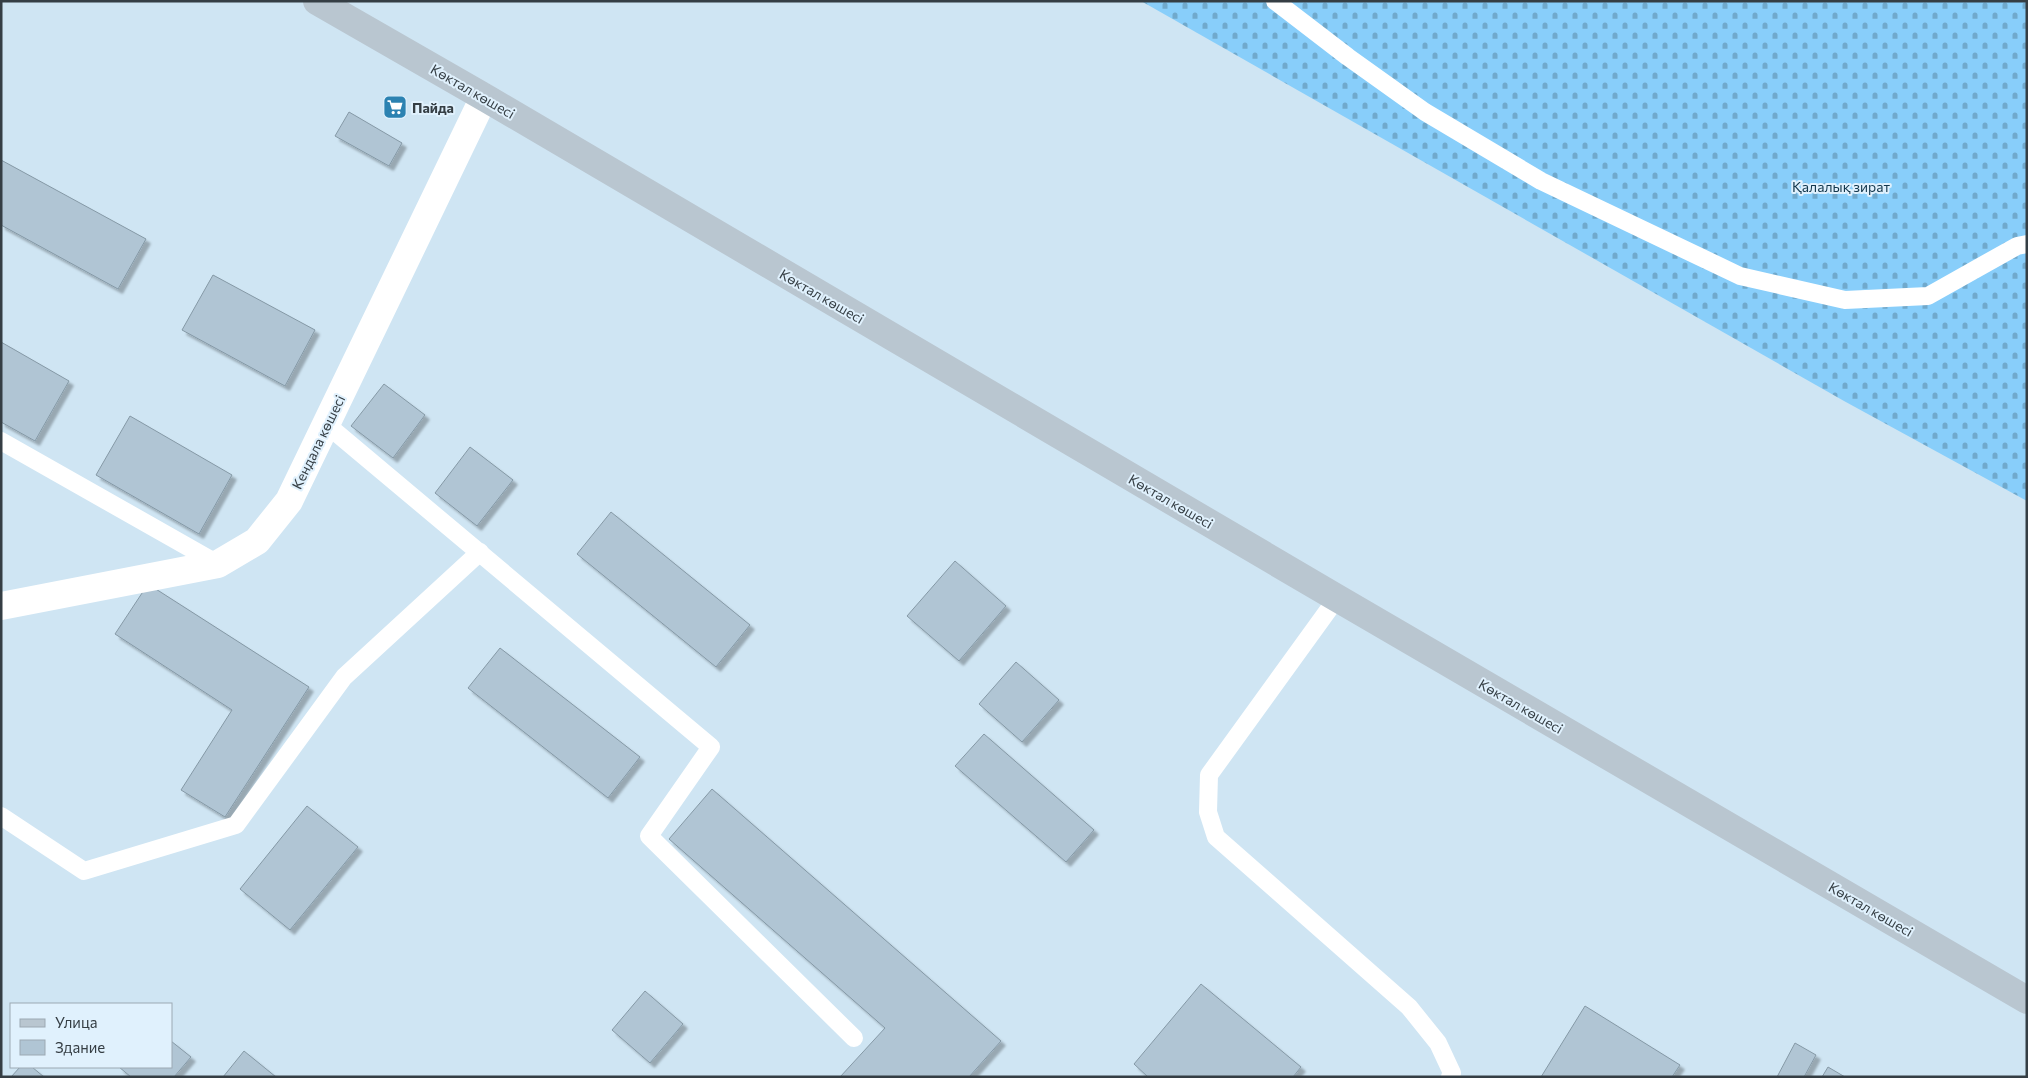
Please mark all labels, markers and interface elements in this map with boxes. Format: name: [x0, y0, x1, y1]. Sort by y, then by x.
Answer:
street label: Көктал көшесі: [428, 60, 518, 122]
supermarket icon: Пайда: [382, 94, 408, 120]
place label: Пайда: [412, 99, 454, 116]
park label: Қалалық зират: [1792, 178, 1890, 195]
street label: Көктал көшесі: [777, 265, 867, 327]
street label: Кендала көшесі: [288, 392, 348, 492]
street label: Көктал көшесі: [1126, 470, 1216, 532]
street label: Көктал көшесі: [1476, 675, 1566, 737]
street label: Көктал көшесі: [1826, 878, 1916, 940]
legend: [10, 1003, 172, 1068]
text: Улица: [55, 1013, 97, 1031]
text: Здание: [55, 1038, 105, 1056]

